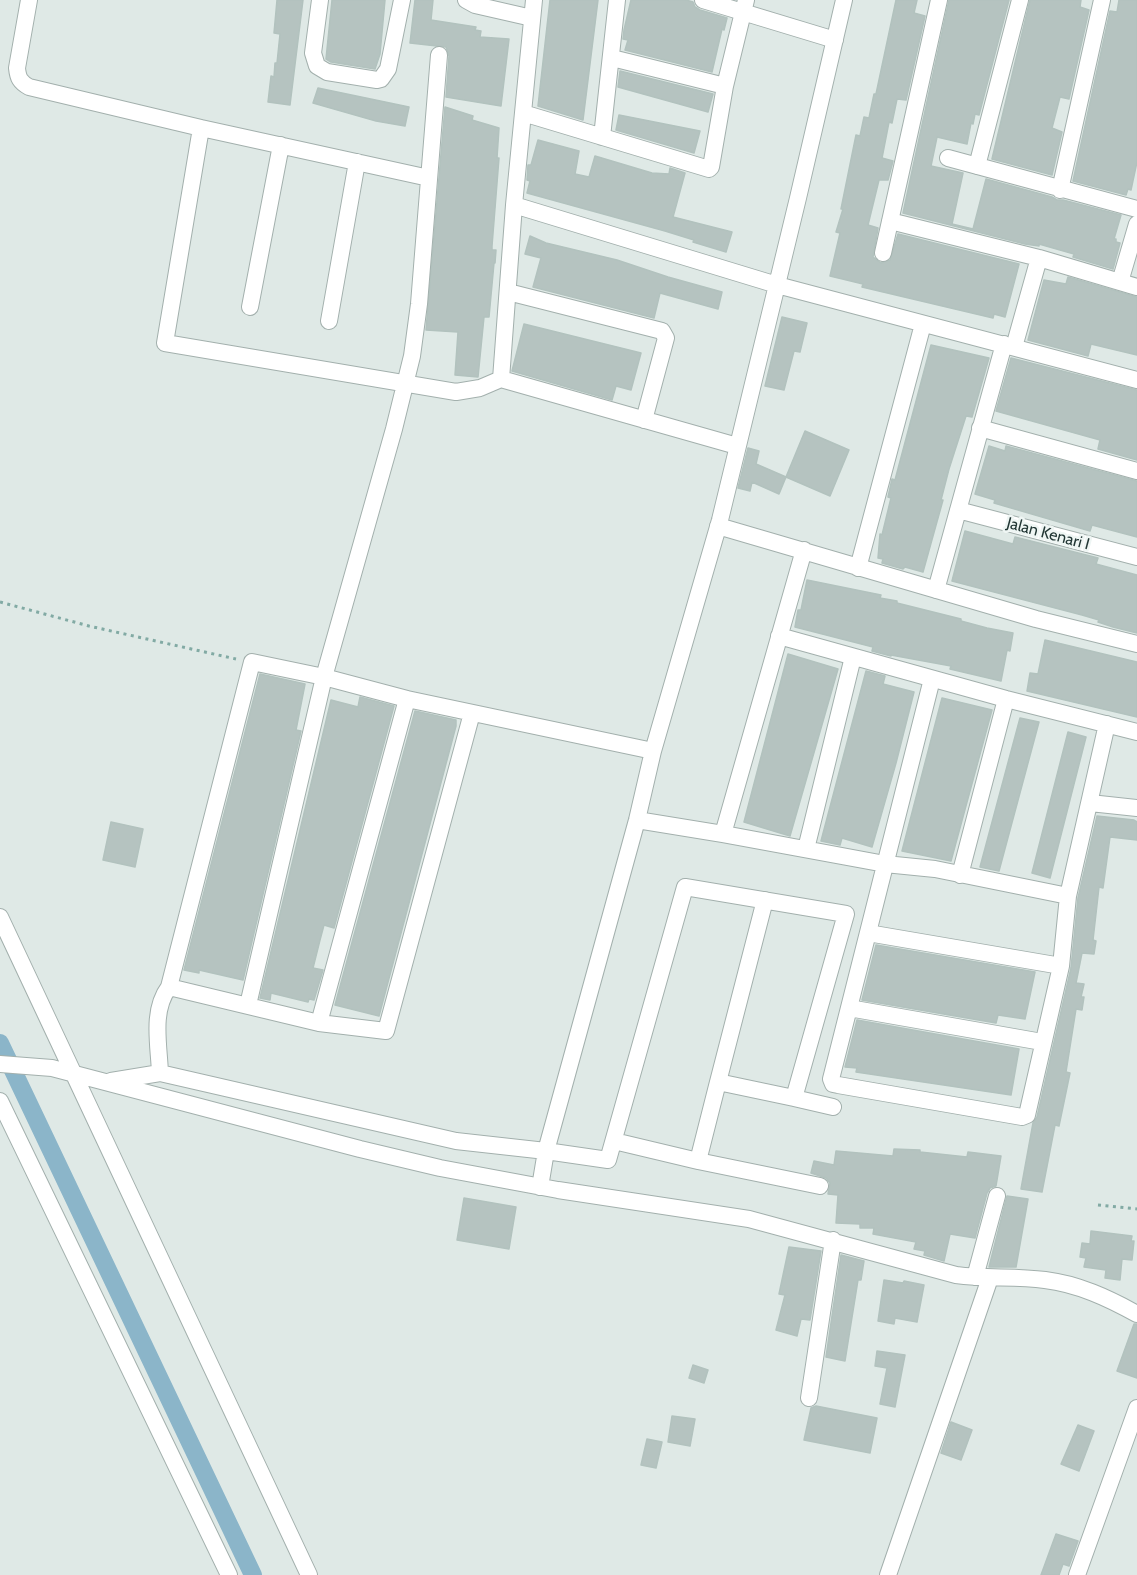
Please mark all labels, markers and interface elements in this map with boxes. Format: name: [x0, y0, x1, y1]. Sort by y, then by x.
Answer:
street label: Jalan Kenari I: [1004, 514, 1092, 554]

